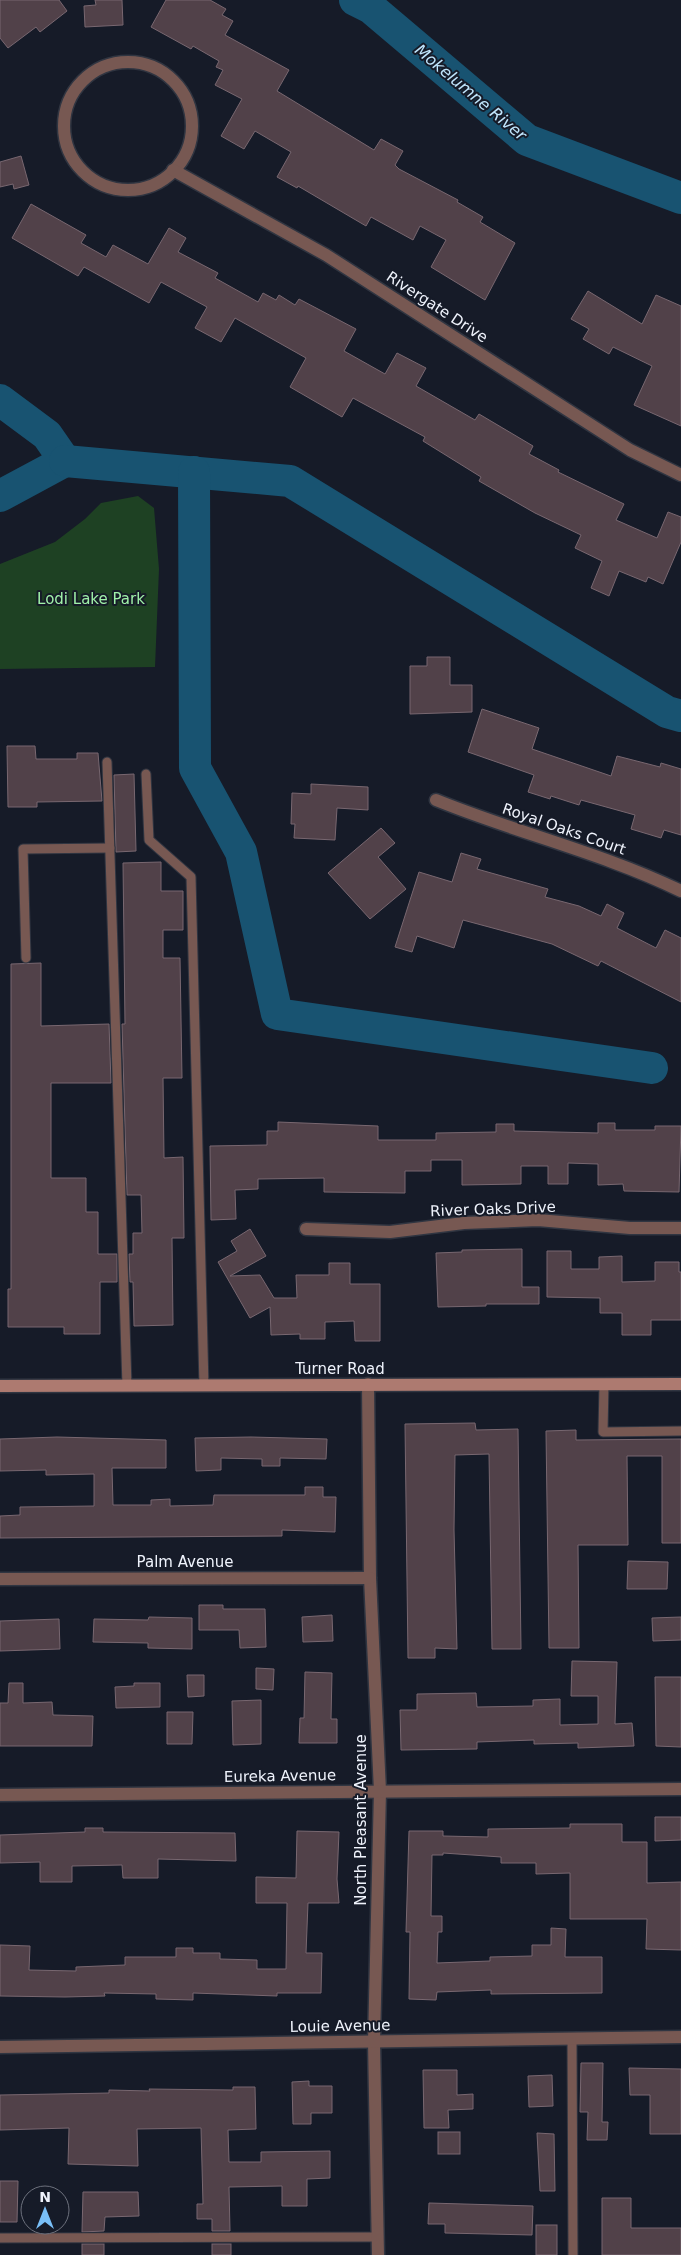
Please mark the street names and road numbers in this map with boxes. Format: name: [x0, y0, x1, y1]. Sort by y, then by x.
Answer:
street label: Rivergate Drive: [383, 268, 491, 346]
street label: Royal Oaks Court: [500, 799, 628, 859]
street label: River Oaks Drive: [430, 1198, 556, 1220]
street label: Turner Road: [294, 1360, 385, 1378]
street label: Palm Avenue: [137, 1553, 233, 1571]
street label: North Pleasant Avenue: [352, 1734, 370, 1906]
street label: Eureka Avenue: [224, 1766, 336, 1786]
street label: Louie Avenue: [290, 2016, 390, 2036]

